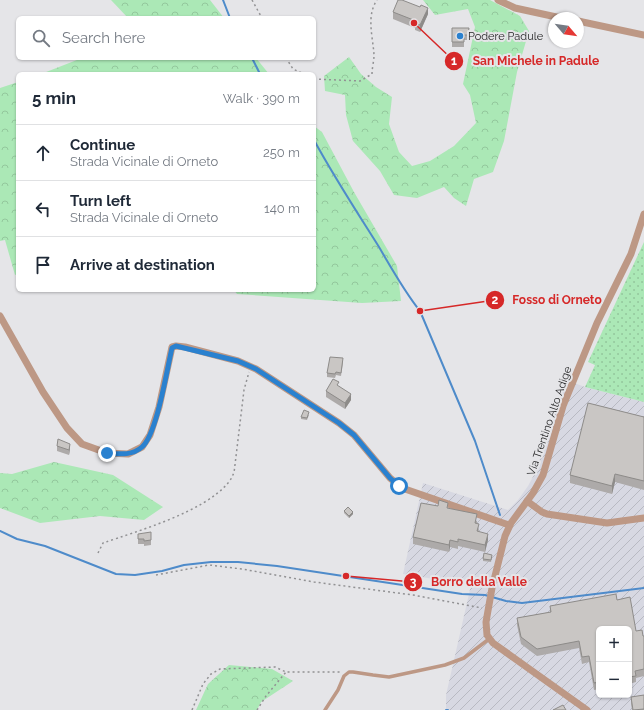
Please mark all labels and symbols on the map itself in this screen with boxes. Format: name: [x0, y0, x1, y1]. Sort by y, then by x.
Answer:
north arrow: [548, 12, 584, 48]
place label: Podere Padule: [468, 30, 544, 43]
marker: Podere Padule: [455, 31, 465, 41]
callout: San Michele in Padule: [444, 49, 607, 73]
text: 1: [451, 54, 457, 68]
text: San Michele in Padule: [473, 54, 599, 68]
callout: Fosso di Orneto: [485, 288, 610, 312]
text: 2: [492, 293, 499, 307]
text: Fosso di Orneto: [512, 293, 602, 307]
street label: Via Trentino Alto Adige: [525, 364, 574, 478]
route end: [98, 444, 116, 462]
route start: [390, 477, 408, 495]
callout: Borro della Valle: [403, 570, 536, 594]
text: 3: [410, 575, 417, 589]
text: Borro della Valle: [431, 575, 527, 589]

